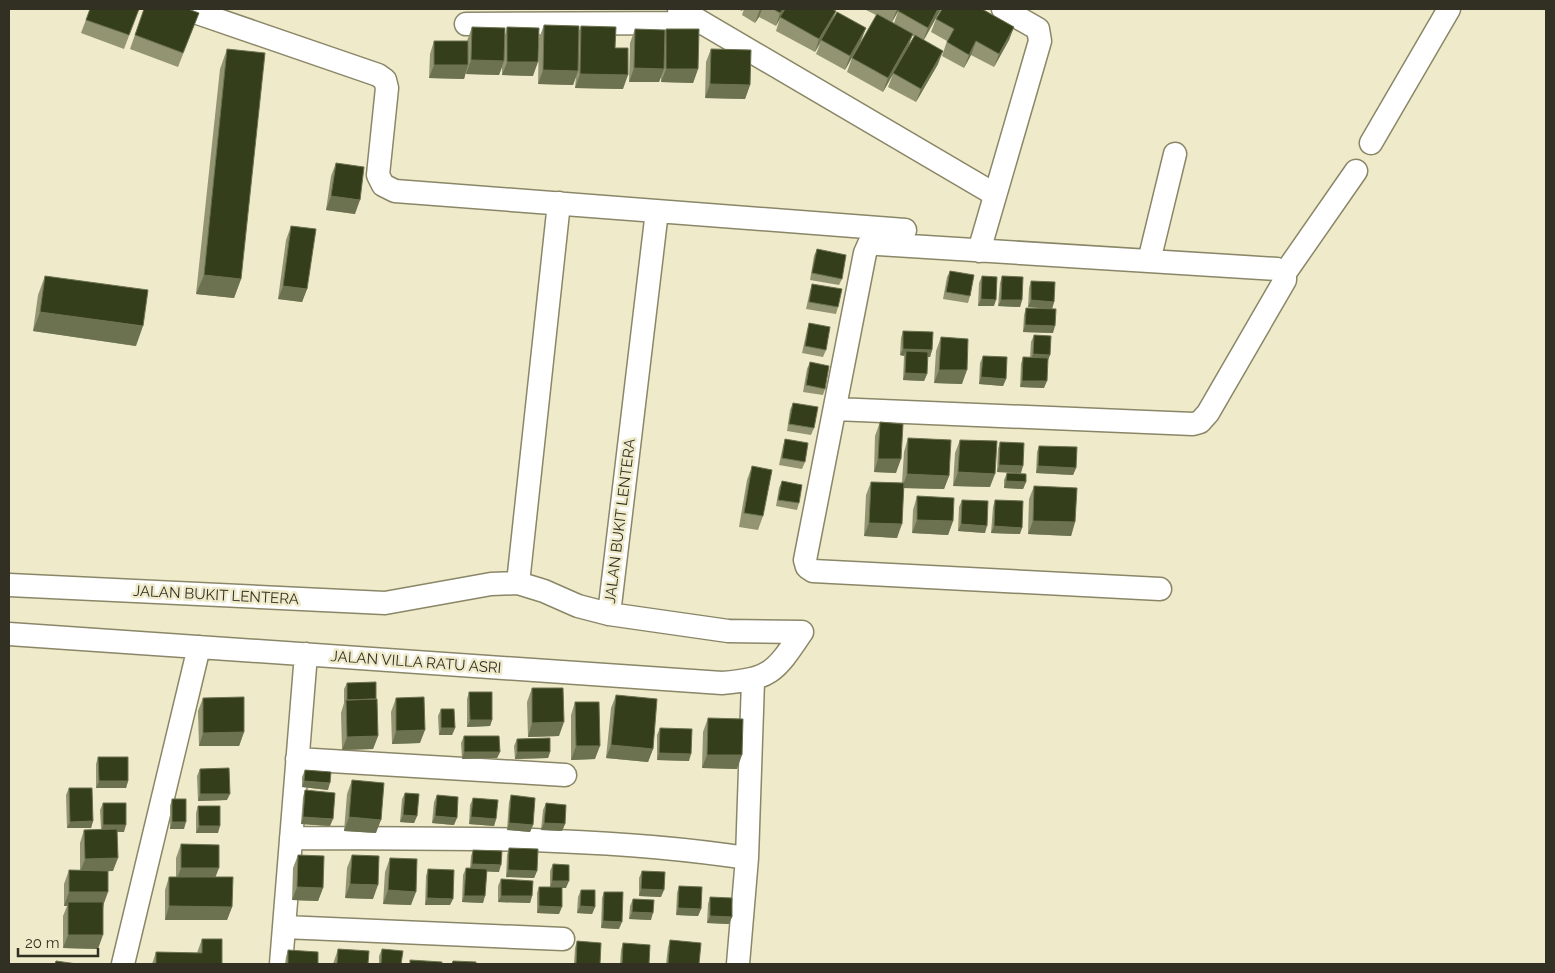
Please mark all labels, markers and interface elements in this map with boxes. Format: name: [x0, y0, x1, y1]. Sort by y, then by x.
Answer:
street label: JALAN BUKIT LENTERA: [601, 437, 639, 605]
street label: JALAN BUKIT LENTERA: [133, 582, 299, 608]
street label: JALAN VILLA RATU ASRI: [330, 647, 502, 677]
scale bar: [18, 926, 98, 958]
text: 20 m: [25, 934, 60, 952]

